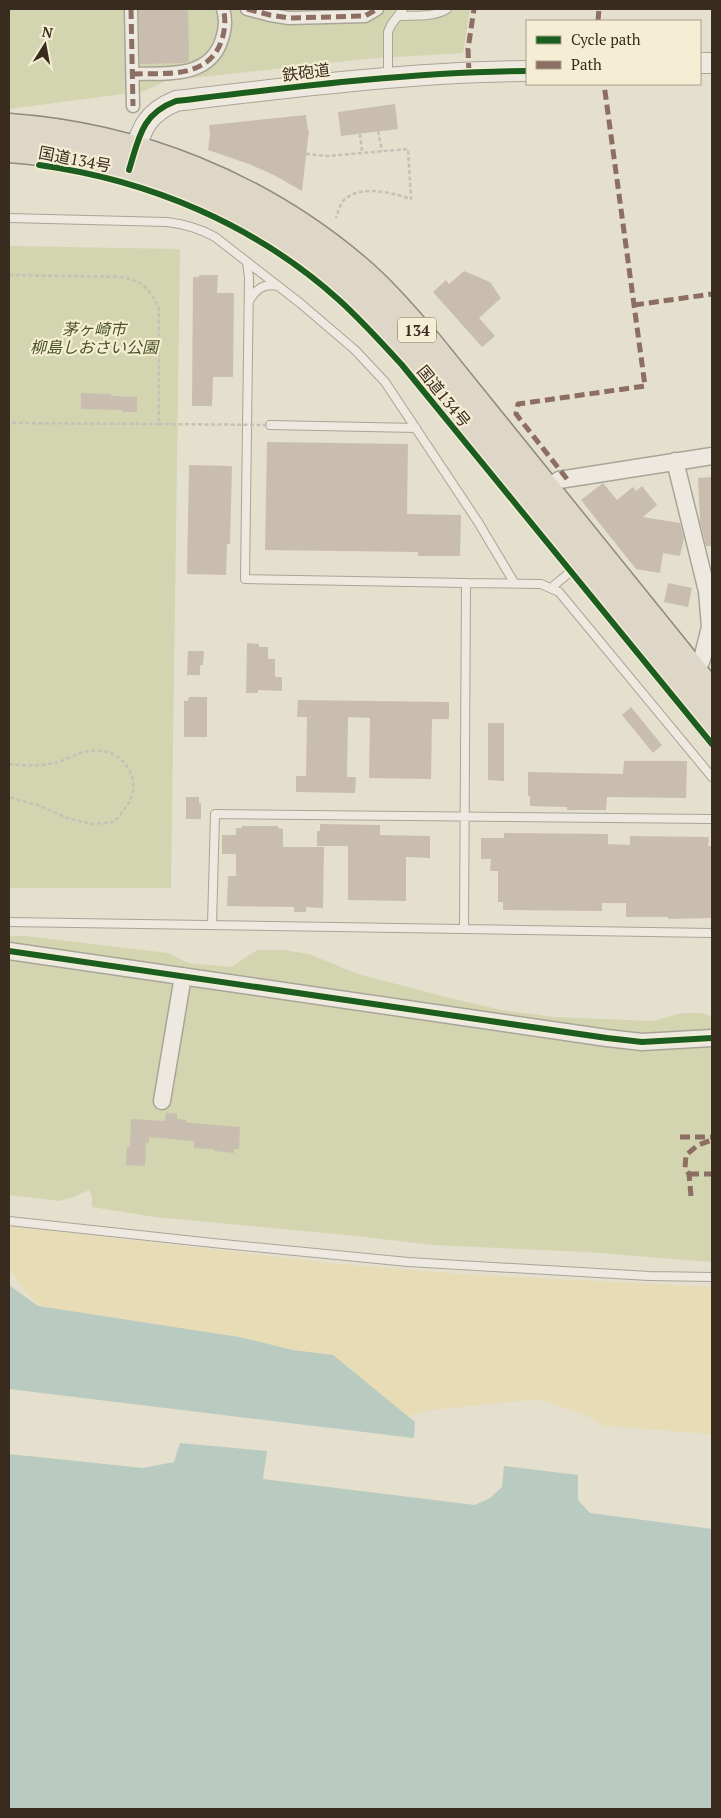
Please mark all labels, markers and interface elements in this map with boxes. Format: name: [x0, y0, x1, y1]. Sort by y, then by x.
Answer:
north arrow: [20, 20, 70, 70]
legend: [526, 20, 701, 85]
text: N: [41, 21, 55, 42]
text: Cycle path: [571, 29, 641, 49]
text: Path: [571, 54, 602, 74]
street label: 鉄砲道: [281, 58, 331, 86]
street label: 国道134号: [37, 141, 113, 177]
park label: 茅ヶ崎市 柳島しおさい公園: [30, 318, 160, 358]
road number: 134: [398, 318, 436, 342]
street label: 国道134号: [412, 360, 476, 432]

